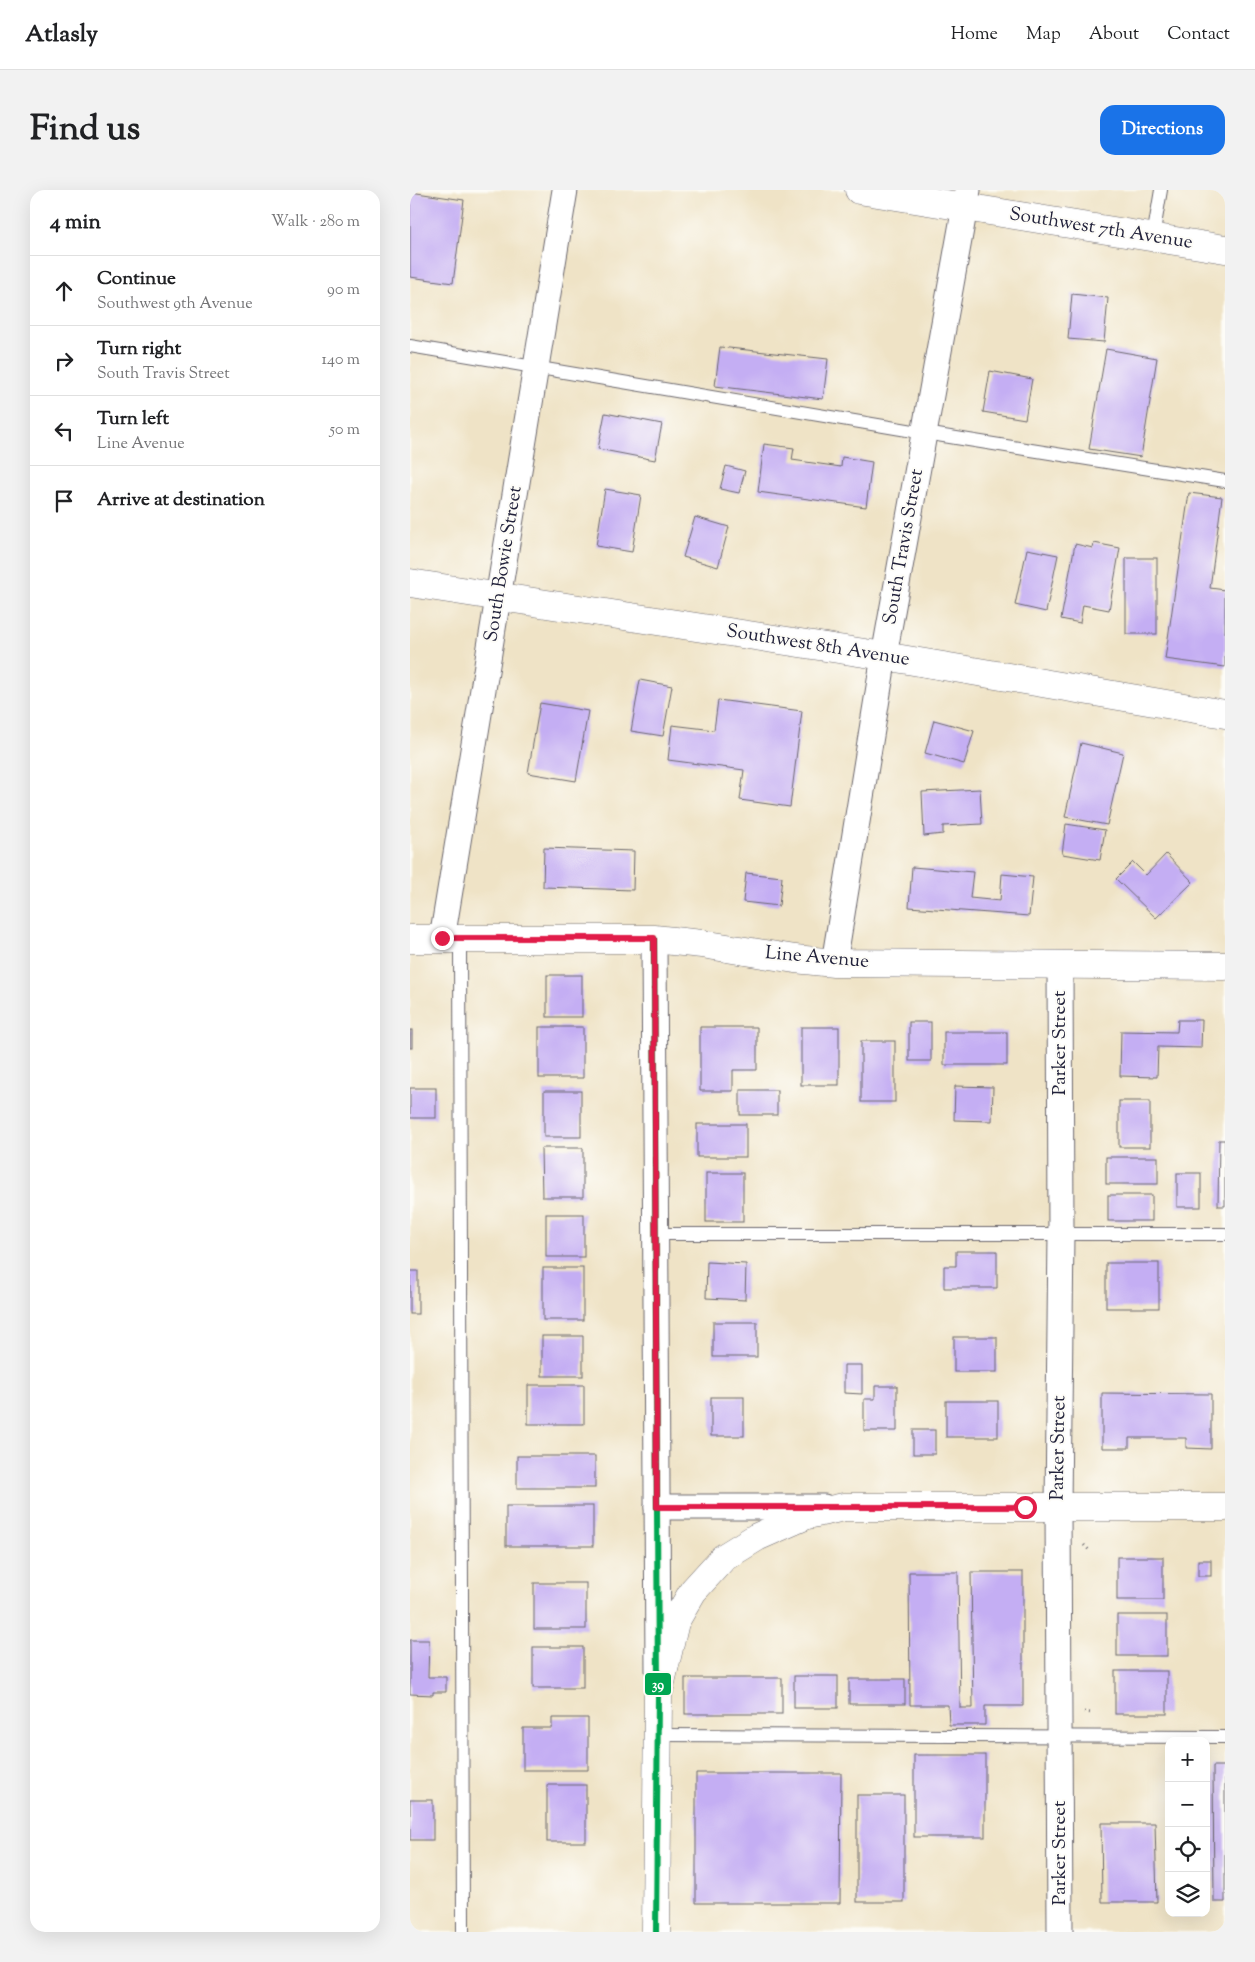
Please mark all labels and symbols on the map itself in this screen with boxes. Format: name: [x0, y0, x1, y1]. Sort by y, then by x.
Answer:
street label: Southwest 7th Avenue: [1007, 201, 1195, 257]
street label: South Travis Street: [877, 467, 931, 627]
street label: South Bowie Street: [478, 484, 530, 644]
street label: Southwest 8th Avenue: [724, 618, 912, 674]
route end: [431, 927, 454, 950]
street label: Line Avenue: [764, 940, 870, 976]
street label: Parker Street: [1047, 990, 1074, 1096]
street label: Parker Street: [1045, 1395, 1073, 1501]
route start: [1014, 1496, 1037, 1519]
line badge: 39: [644, 1672, 672, 1696]
text: 39: [652, 1676, 664, 1696]
street label: Parker Street: [1047, 1800, 1074, 1906]

